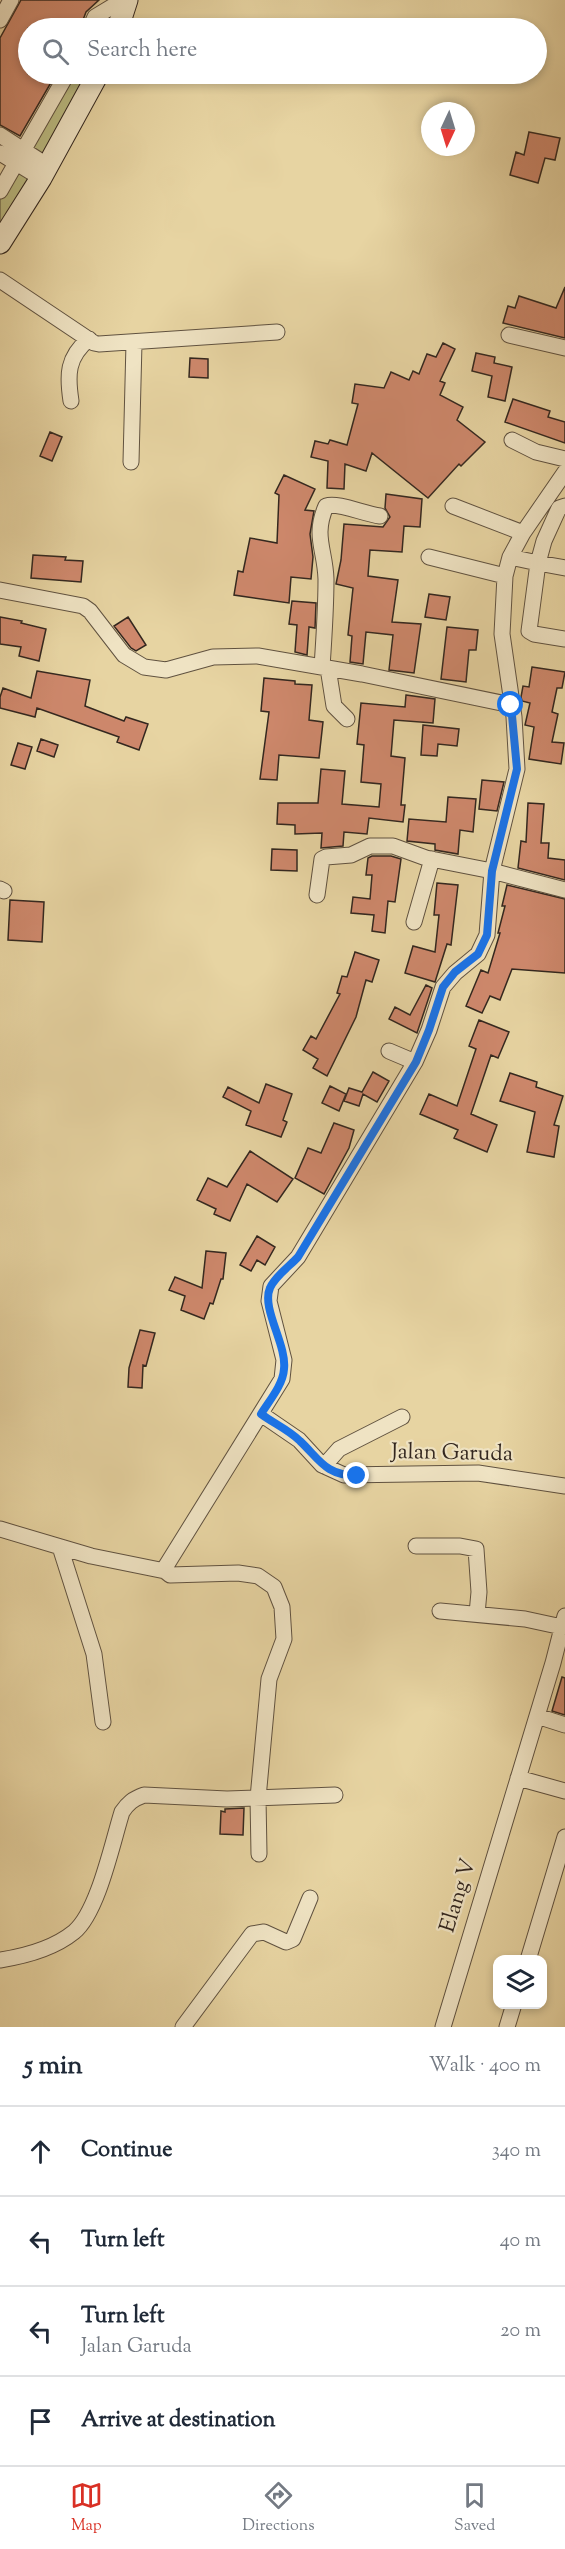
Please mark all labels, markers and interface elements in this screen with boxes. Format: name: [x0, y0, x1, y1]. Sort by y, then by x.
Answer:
search box: [18, 18, 547, 84]
icon: search: [39, 35, 72, 68]
text: Search here: [87, 35, 197, 67]
north arrow: [421, 102, 475, 156]
route start: [497, 691, 523, 717]
street label: Jalan Garuda: [390, 1437, 513, 1471]
route end: [343, 1462, 369, 1488]
street label: Elang V: [433, 1855, 485, 1937]
map controls: [493, 1955, 547, 2009]
button: layers: [493, 1955, 547, 2009]
text: 5 min: [24, 2048, 83, 2085]
text: Walk · 400 m: [429, 2052, 541, 2081]
icon: ahead: [24, 2135, 57, 2168]
text: Continue: [81, 2135, 172, 2167]
text: 340 m: [492, 2137, 541, 2166]
icon: left: [24, 2225, 57, 2258]
text: Turn left: [81, 2225, 164, 2257]
text: 40 m: [500, 2227, 541, 2256]
text: Turn left: [81, 2301, 164, 2333]
icon: left: [24, 2315, 57, 2348]
text: 20 m: [500, 2317, 541, 2346]
text: Jalan Garuda: [81, 2333, 192, 2362]
icon: arrive: [24, 2405, 57, 2438]
text: Arrive at destination: [81, 2405, 276, 2437]
tab: Map: [70, 2479, 103, 2538]
tab: Directions: [242, 2479, 315, 2538]
tab: Saved: [454, 2479, 495, 2538]

